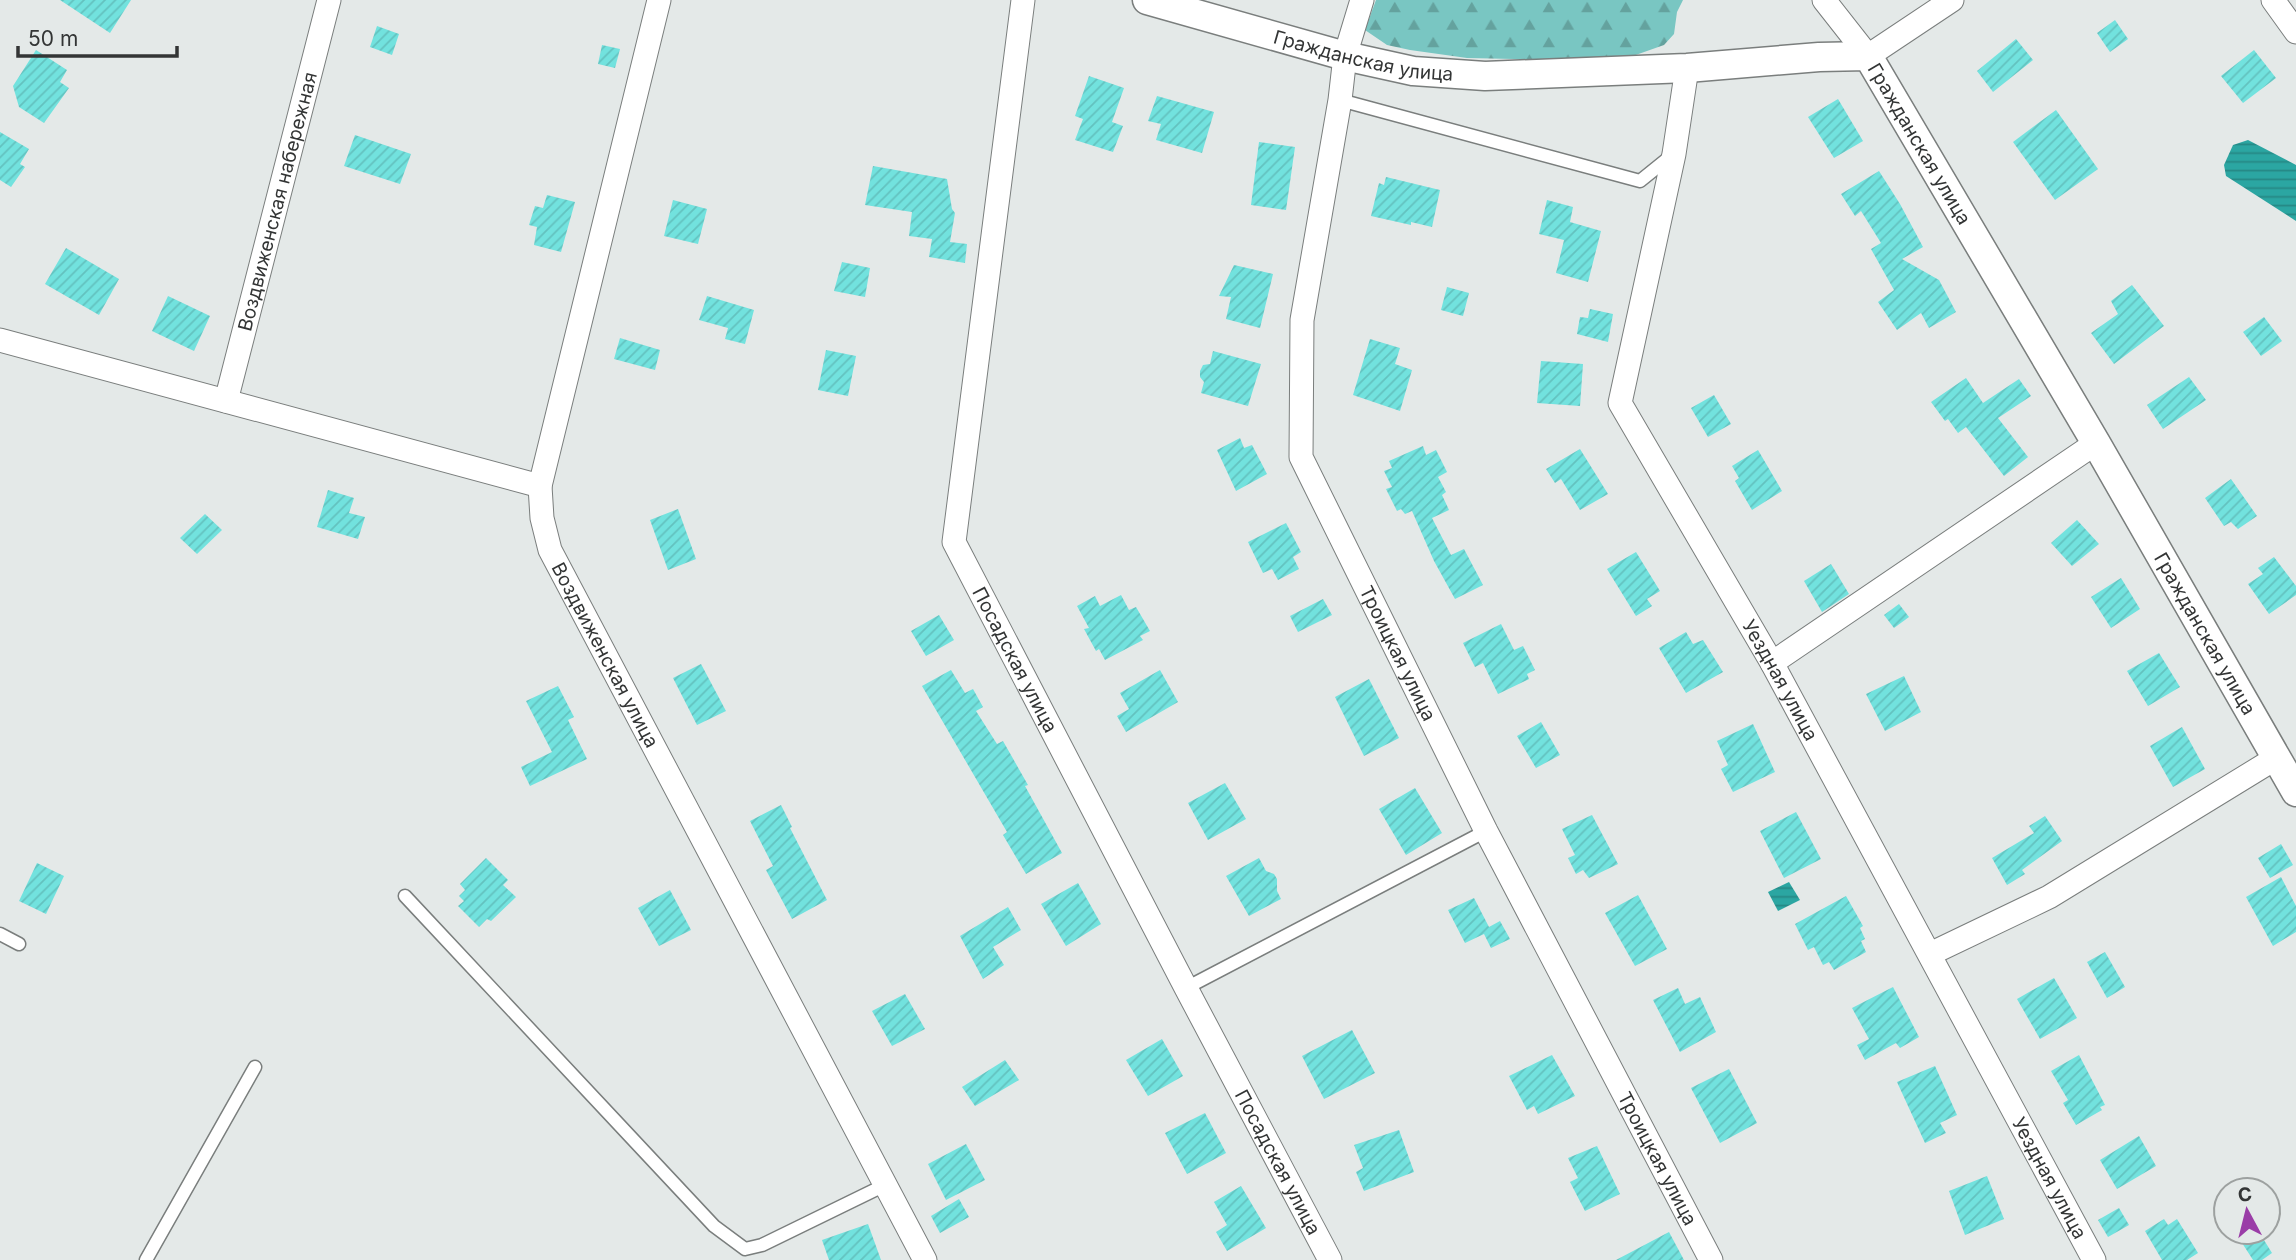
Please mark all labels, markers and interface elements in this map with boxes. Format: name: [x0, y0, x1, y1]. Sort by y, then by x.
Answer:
scale bar: [18, 14, 177, 58]
street label: Гражданская улица: [1271, 25, 1454, 85]
text: 50 m: [28, 26, 78, 51]
street label: Гражданская улица: [1863, 59, 1976, 229]
street label: Воздвиженская набережная: [233, 70, 322, 333]
street label: Гражданская улица: [2150, 548, 2261, 719]
street label: Воздвиженская улица: [547, 558, 664, 751]
street label: Троицкая улица: [1355, 582, 1441, 725]
street label: Посадская улица: [968, 583, 1063, 736]
street label: Уездная улица: [1738, 615, 1823, 745]
street label: Посадская улица: [1230, 1086, 1326, 1239]
street label: Троицкая улица: [1613, 1088, 1702, 1229]
street label: Уездная улица: [2008, 1113, 2092, 1243]
north arrow: [2212, 1176, 2282, 1246]
text: С: [2237, 1182, 2253, 1207]

